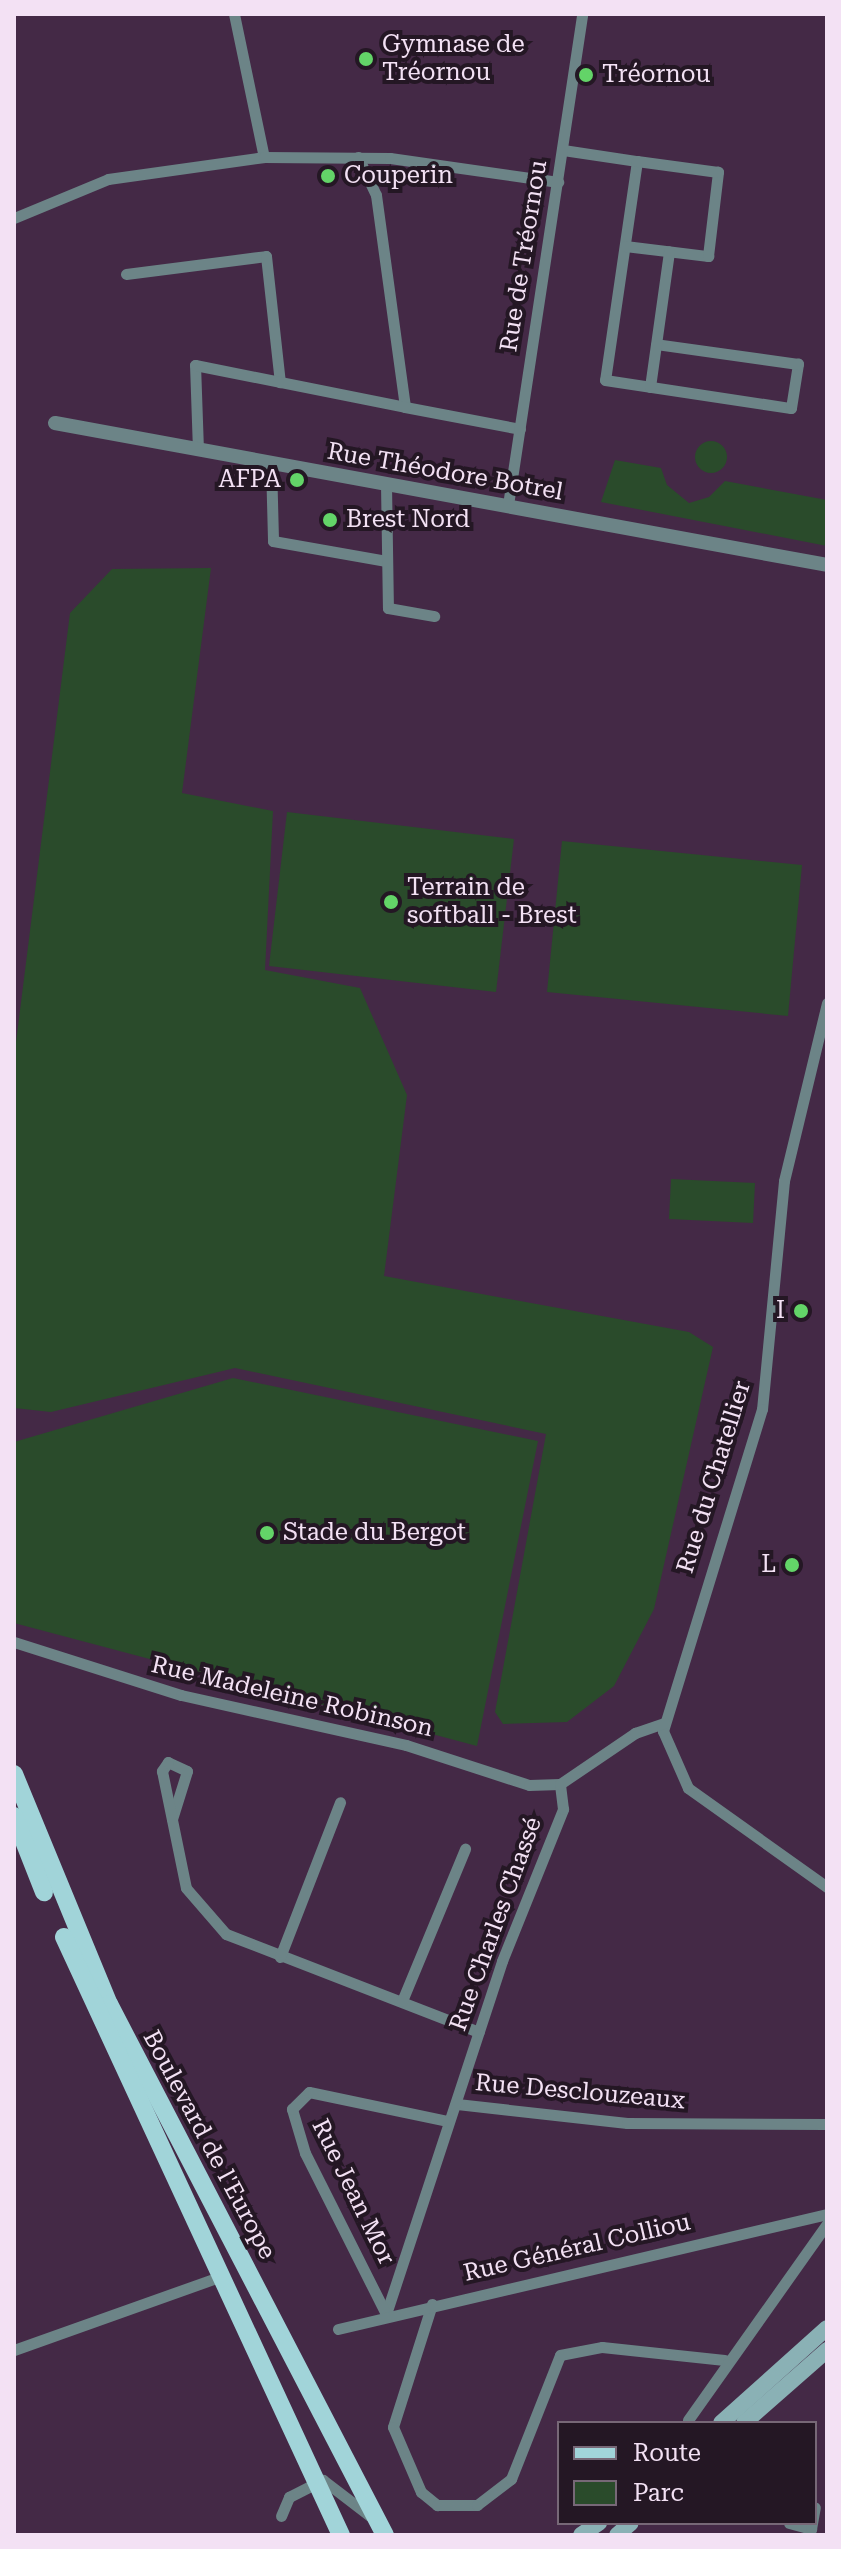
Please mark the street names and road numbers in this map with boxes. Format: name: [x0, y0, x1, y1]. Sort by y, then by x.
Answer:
street label: Rue de Tréornou: [495, 158, 553, 354]
street label: Rue Théodore Botrel: [325, 437, 565, 507]
street label: Rue du Chatellier: [671, 1377, 757, 1577]
street label: Rue Madeleine Robinson: [148, 1651, 436, 1743]
street label: Rue Charles Chassé: [444, 1813, 548, 2035]
street label: Boulevard de l'Europe: [136, 2026, 282, 2264]
street label: Rue Desclouzeaux: [474, 2068, 686, 2116]
street label: Rue Jean Mor: [305, 2114, 401, 2270]
street label: Rue Général Colliou: [461, 2208, 693, 2288]

